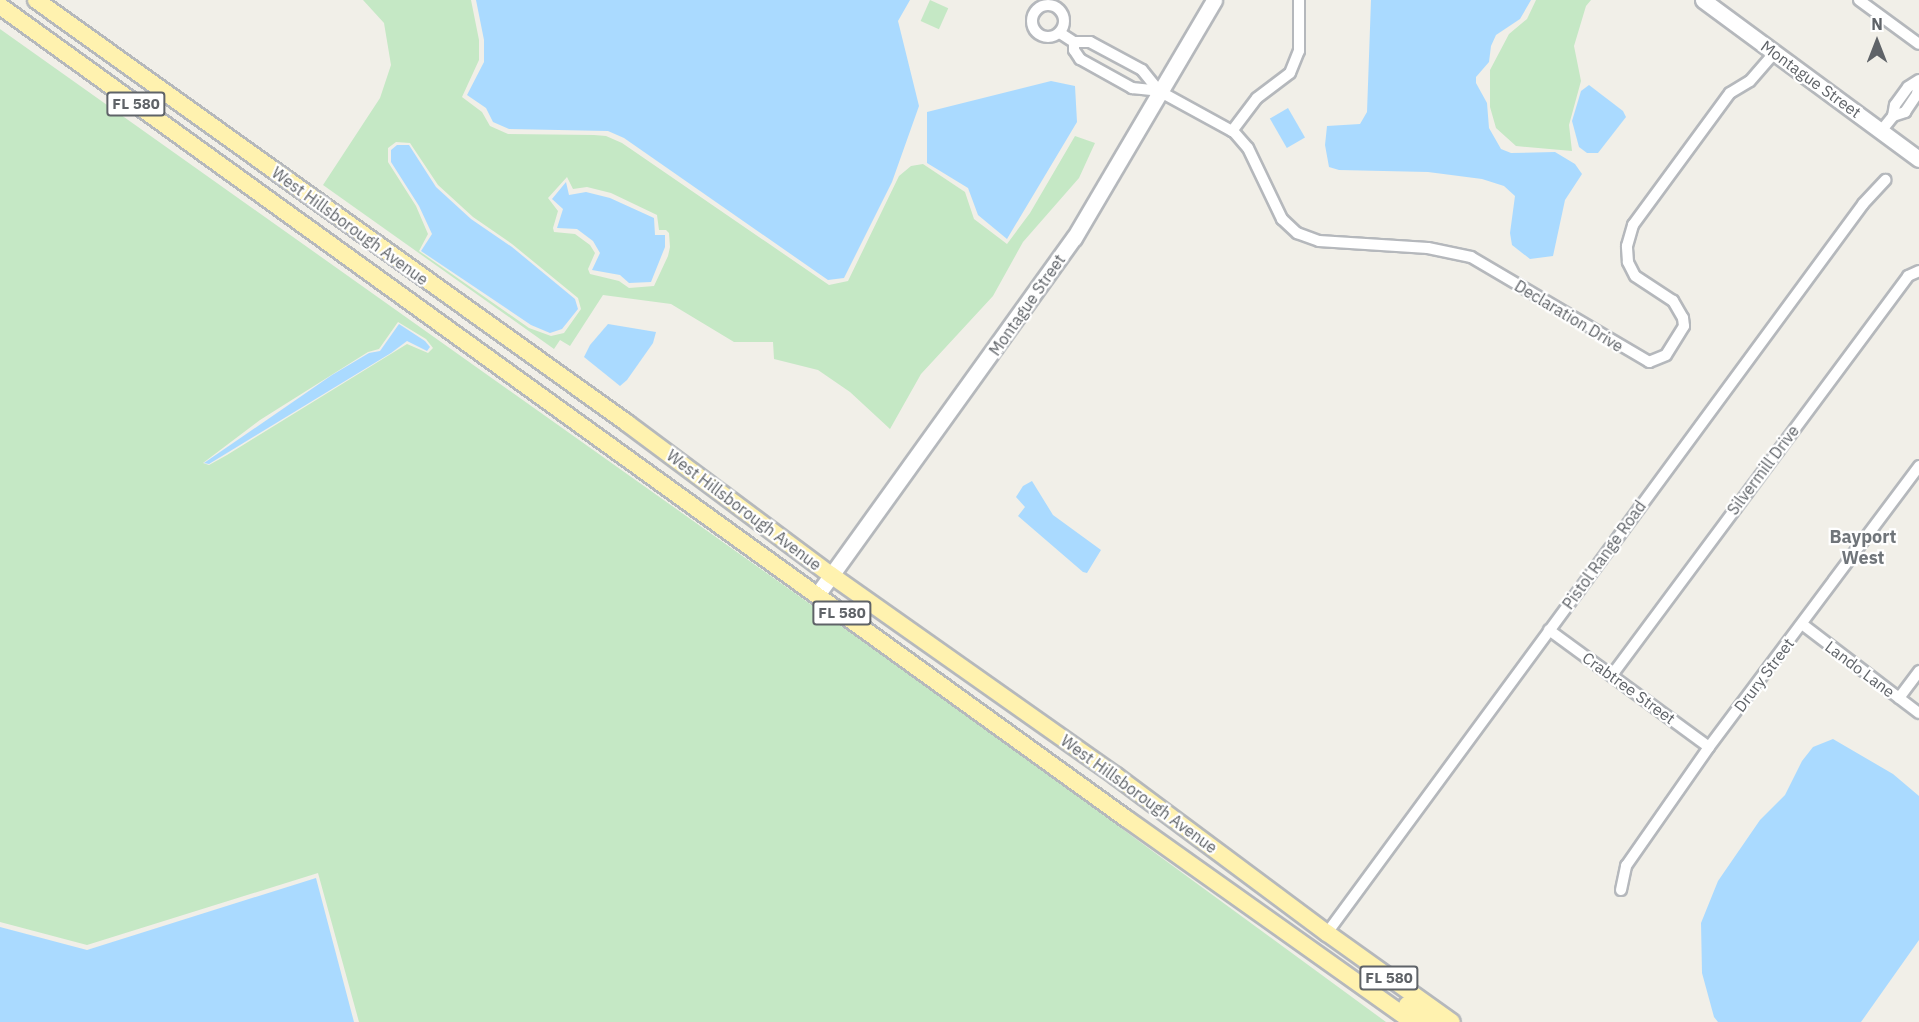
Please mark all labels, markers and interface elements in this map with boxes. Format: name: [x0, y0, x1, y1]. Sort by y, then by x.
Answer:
north arrow: [1847, 12, 1907, 72]
text: N: [1871, 14, 1883, 34]
street label: Montague Street: [1757, 36, 1865, 122]
road number: FL 580: [106, 92, 166, 116]
street label: West Hillsborough Avenue: [268, 163, 432, 289]
street label: Montague Street: [985, 251, 1069, 359]
street label: Declaration Drive: [1511, 276, 1627, 356]
street label: Silvermill Drive: [1723, 421, 1803, 519]
street label: West Hillsborough Avenue: [663, 446, 825, 574]
street label: Pistol Range Road: [1558, 497, 1650, 613]
district label: Bayport West: [1829, 527, 1897, 570]
road number: FL 580: [812, 601, 872, 625]
street label: Drury Street: [1730, 634, 1798, 716]
street label: Lando Lane: [1821, 637, 1899, 701]
street label: Crabtree Street: [1579, 648, 1679, 728]
street label: West Hillsborough Avenue: [1057, 731, 1221, 857]
road number: FL 580: [1359, 966, 1419, 990]

